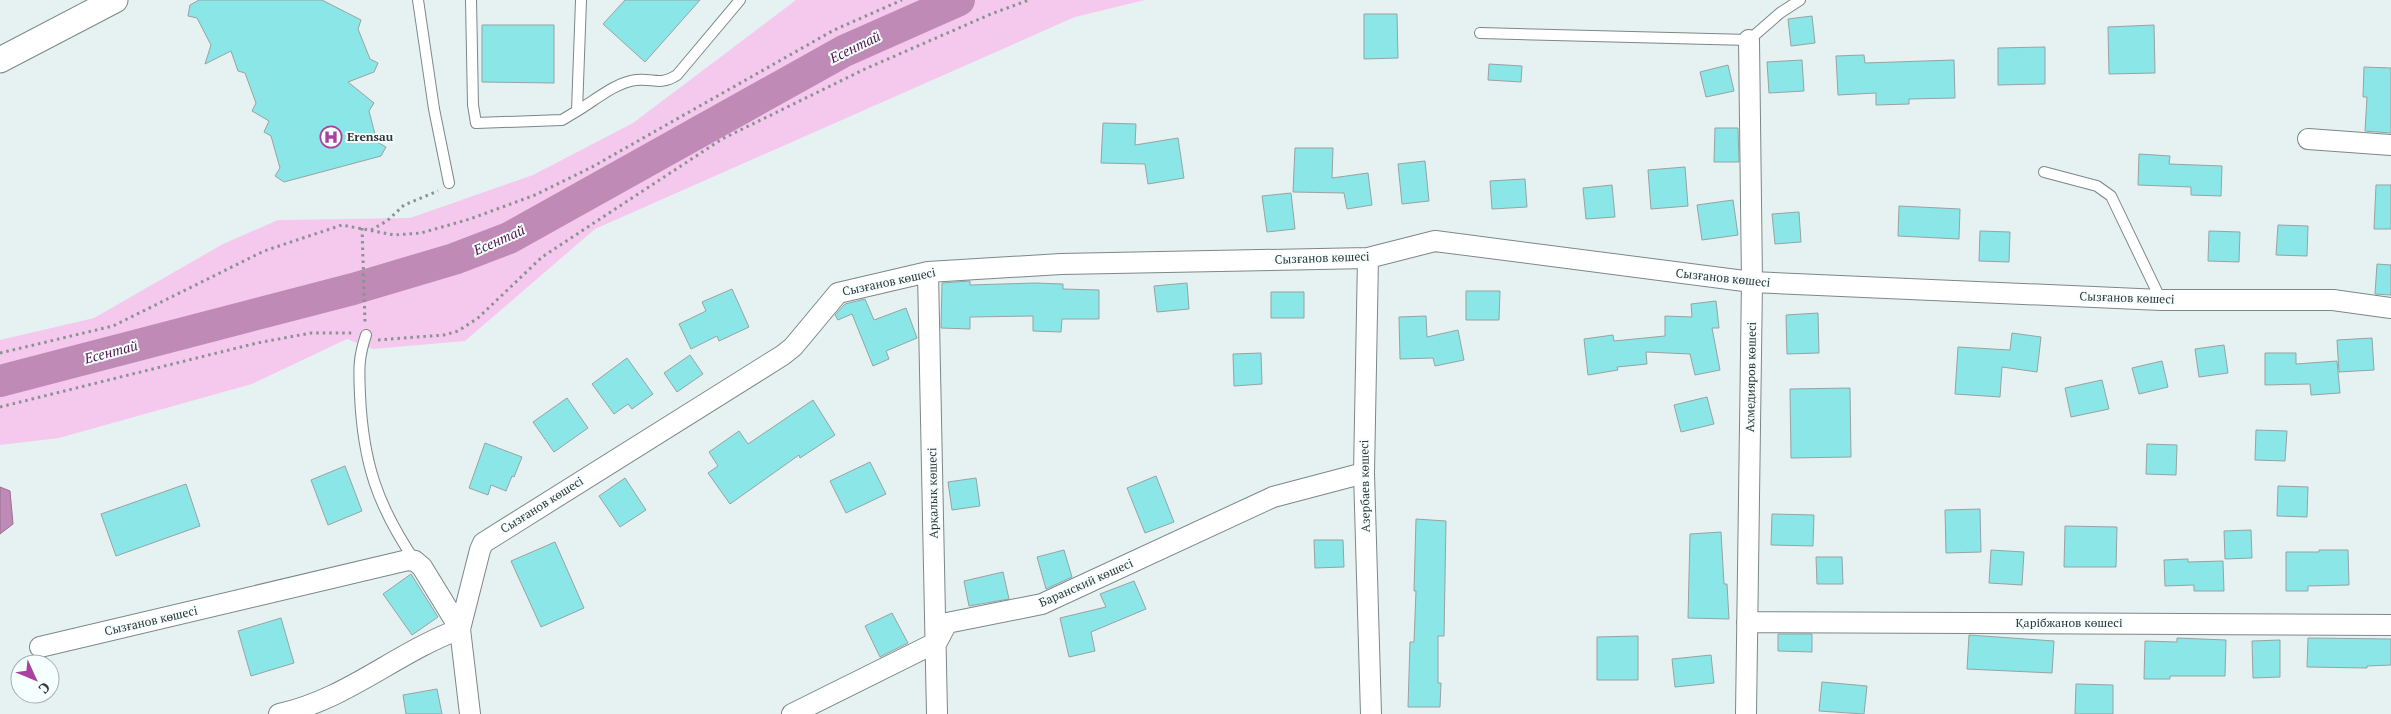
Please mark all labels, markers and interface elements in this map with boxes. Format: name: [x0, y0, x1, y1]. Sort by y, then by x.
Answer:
water label: Есентай: [825, 26, 884, 67]
hospital icon: Erensau: [319, 125, 343, 149]
place label: Erensau: [347, 129, 394, 144]
water label: Есентай: [469, 220, 528, 260]
street label: Сызғанов көшесі: [1274, 248, 1370, 267]
street label: Сызғанов көшесі: [841, 264, 937, 299]
street label: Сызғанов көшесі: [1675, 265, 1771, 290]
street label: Сызғанов көшесі: [2079, 288, 2175, 307]
street label: Ахмедияров көшесі: [1742, 321, 1759, 432]
water label: Есентай: [81, 335, 140, 368]
street label: Азербаев көшесі: [1356, 439, 1373, 533]
street label: Арқалық көшесі: [924, 447, 941, 539]
street label: Сызғанов көшесі: [497, 473, 586, 536]
street label: Баранский көшесі: [1036, 555, 1135, 610]
street label: Сызғанов көшесі: [103, 602, 199, 639]
street label: Қарібжанов көшесі: [2015, 615, 2123, 630]
north arrow: [10, 654, 60, 704]
text: С: [35, 678, 55, 698]

